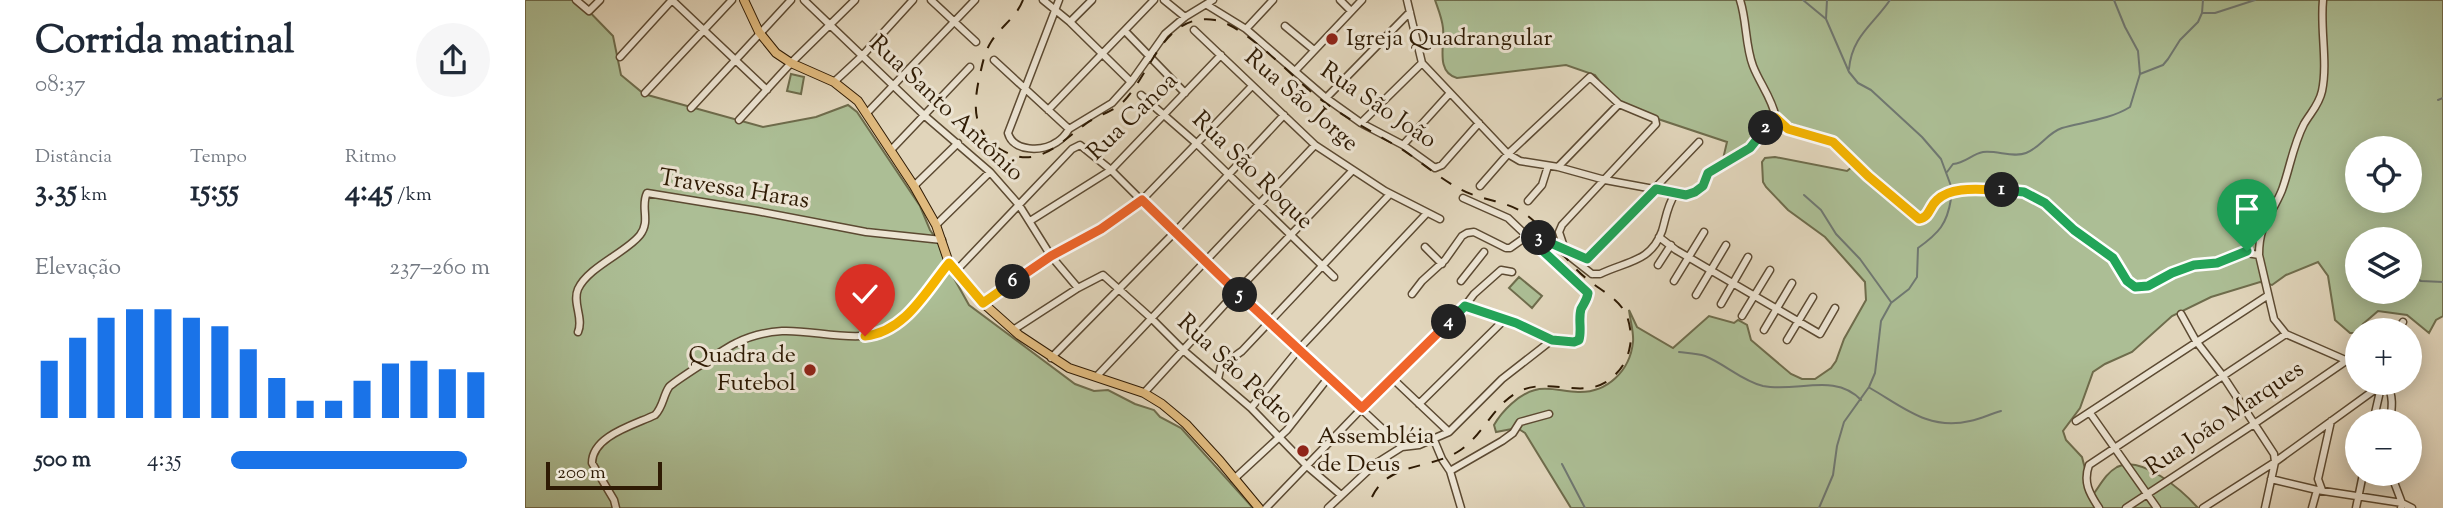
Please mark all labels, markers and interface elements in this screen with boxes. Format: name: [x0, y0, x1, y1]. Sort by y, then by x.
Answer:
text: Corrida matinal: [35, 16, 294, 70]
place label: Igreja Quadrangular: [1346, 22, 1552, 56]
button: share: [416, 23, 490, 97]
street label: Rua Santo Antônio: [861, 28, 1031, 190]
marker: Igreja Quadrangular: [1324, 31, 1340, 47]
street label: Rua São Jorge: [1236, 42, 1366, 160]
street label: Rua São João: [1313, 55, 1443, 157]
street label: Rua Canoa: [1080, 65, 1186, 169]
text: 08:37: [35, 69, 85, 102]
street label: Rua São Roque: [1183, 104, 1321, 238]
pin: 2: [1749, 110, 1783, 146]
text: 2: [1761, 114, 1770, 141]
map controls: [2345, 136, 2422, 486]
button: locate: [2345, 136, 2422, 213]
text: Distância: [35, 144, 112, 171]
text: Tempo: [190, 144, 247, 171]
text: Ritmo: [345, 144, 396, 171]
street label: Travessa Haras: [656, 161, 812, 219]
text: 3.35: [35, 171, 77, 214]
text: 15:55: [190, 171, 239, 214]
text: 4:45: [345, 171, 393, 214]
pin: 1: [1985, 172, 2019, 208]
text: 1: [1998, 176, 2005, 203]
pin: [2217, 179, 2277, 251]
text: km: [77, 182, 107, 209]
text: /km: [393, 182, 432, 209]
icon: arrive: [2228, 190, 2266, 228]
pin: 3: [1521, 220, 1557, 256]
text: 3: [1535, 224, 1542, 251]
button: layers: [2345, 227, 2422, 304]
text: Elevação: [35, 252, 121, 285]
text: 237–260 m: [389, 252, 490, 285]
pin: [835, 264, 895, 336]
pin: 6: [995, 264, 1030, 300]
text: 6: [1008, 268, 1017, 295]
icon: check: [846, 275, 884, 313]
pin: 5: [1223, 278, 1257, 312]
text: 5: [1236, 281, 1243, 308]
pin: 4: [1431, 304, 1467, 340]
street label: Rua São Pedro: [1169, 307, 1301, 433]
text: 4: [1444, 308, 1453, 335]
button: +: [2345, 318, 2422, 395]
place label: Quadra de Futebol: [688, 339, 796, 401]
street label: Rua João Marques: [2139, 353, 2311, 485]
marker: Quadra de Futebol: [802, 362, 818, 378]
button: −: [2345, 409, 2422, 486]
place label: Assembléia de Deus: [1317, 420, 1435, 482]
marker: Assembléia de Deus: [1295, 443, 1311, 459]
text: 500 m: [35, 444, 91, 477]
text: 4:35: [147, 444, 182, 477]
scale bar: [546, 459, 661, 491]
text: 200 m: [557, 460, 606, 487]

